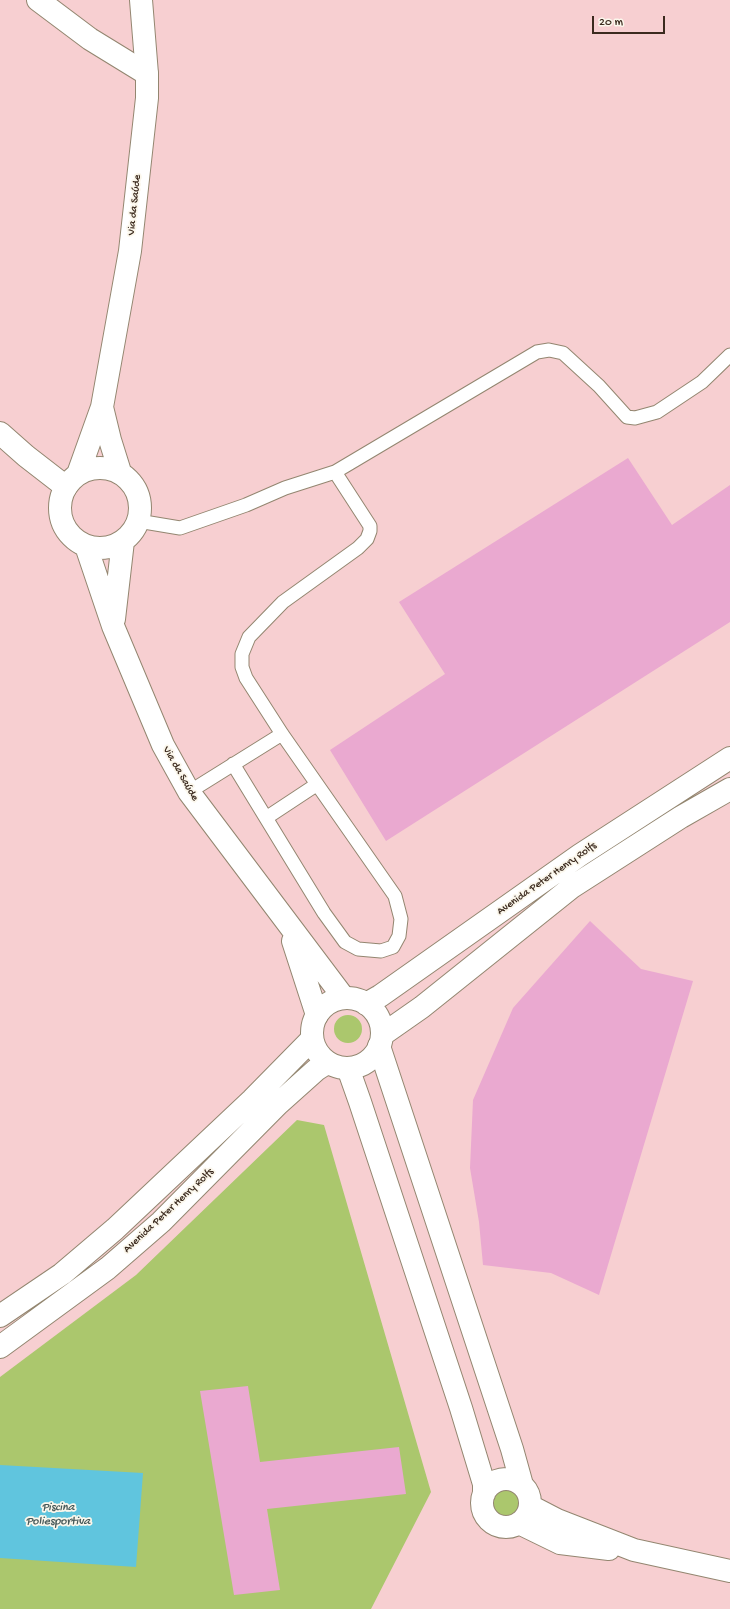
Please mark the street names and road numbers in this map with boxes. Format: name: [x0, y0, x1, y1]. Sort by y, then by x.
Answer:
street label: Via da Saúde: [125, 174, 145, 236]
street label: Via da Saúde: [159, 744, 201, 804]
street label: Avenida Peter Henry Rolfs: [495, 840, 599, 918]
street label: Avenida Peter Henry Rolfs: [121, 1166, 217, 1256]

